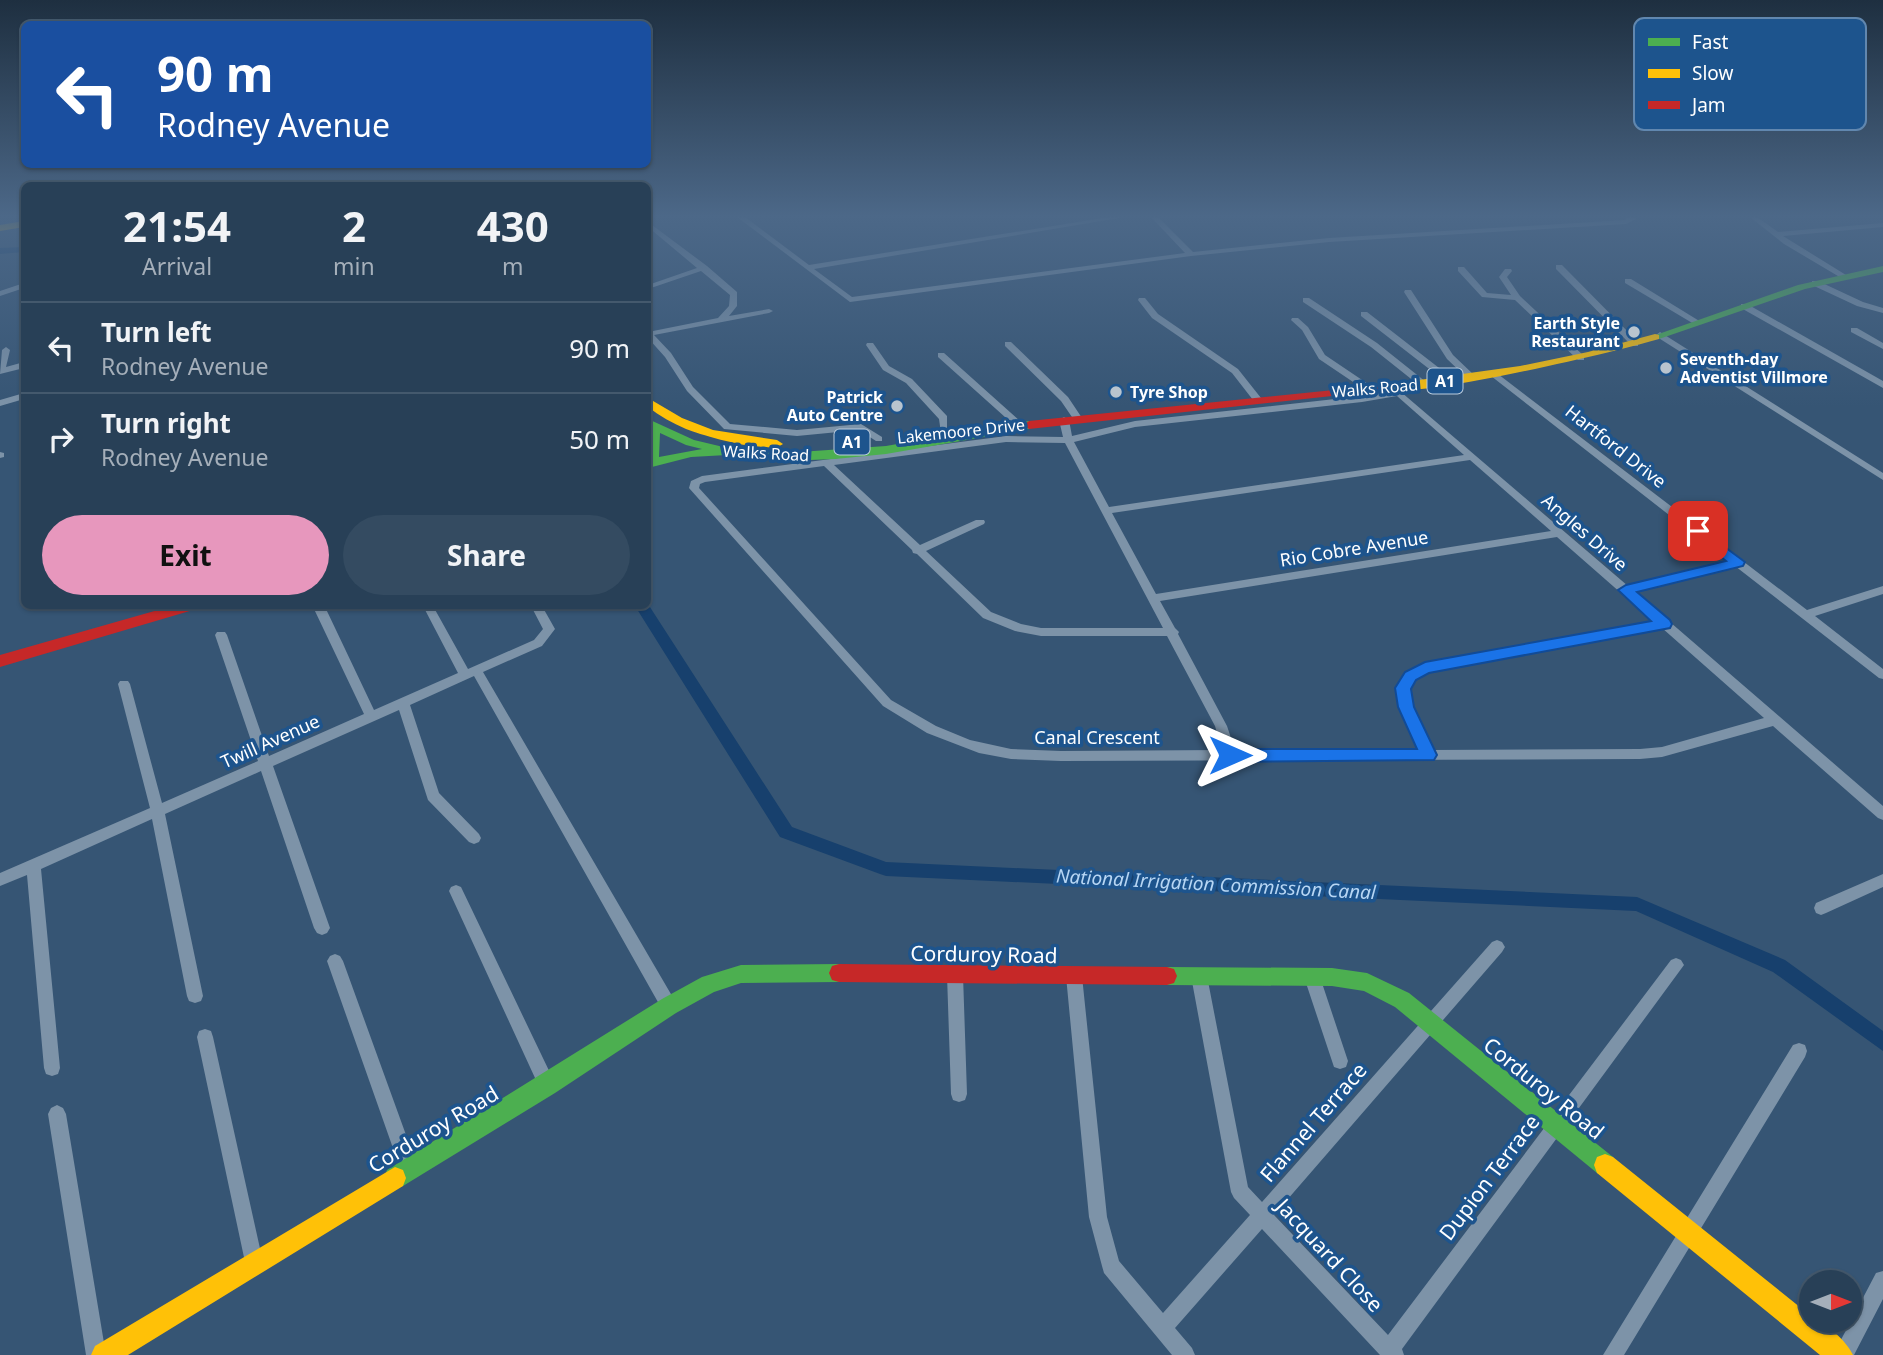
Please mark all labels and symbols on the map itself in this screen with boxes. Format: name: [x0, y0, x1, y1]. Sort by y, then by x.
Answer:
legend: [1634, 18, 1866, 130]
text: Fast: [1692, 29, 1729, 55]
text: Slow: [1692, 60, 1733, 86]
text: Jam: [1690, 92, 1726, 118]
place label: Earth Style Restaurant: [1531, 312, 1620, 352]
marker: Earth Style Restaurant: [1626, 324, 1642, 340]
place label: Seventh-day Adventist Villmore: [1680, 348, 1828, 388]
marker: Seventh-day Adventist Villmore: [1658, 360, 1674, 376]
road number: A1: [1428, 368, 1462, 394]
street label: Walks Road: [1331, 373, 1419, 403]
place label: Tyre Shop: [1130, 381, 1208, 403]
marker: Tyre Shop: [1108, 384, 1124, 400]
place label: Patrick Auto Centre: [787, 386, 883, 426]
marker: Patrick Auto Centre: [889, 398, 905, 414]
street label: Hartford Drive: [1561, 399, 1671, 493]
street label: Lakemoore Drive: [896, 413, 1026, 449]
road number: A1: [834, 430, 870, 454]
street label: Walks Road: [722, 440, 810, 466]
street label: Angles Drive: [1537, 488, 1633, 576]
pin: [1668, 501, 1728, 561]
street label: Rio Cobre Avenue: [1278, 524, 1430, 572]
street label: Twill Avenue: [217, 709, 323, 773]
position arrow: [1193, 718, 1267, 792]
street label: Canal Crescent: [1034, 725, 1160, 749]
water label: National Irrigation Commission Canal: [1055, 863, 1378, 905]
street label: Corduroy Road: [910, 939, 1058, 969]
street label: Corduroy Road: [1478, 1031, 1610, 1145]
street label: Flannel Terrace: [1253, 1056, 1373, 1188]
street label: Corduroy Road: [363, 1079, 503, 1179]
street label: Dupion Terrace: [1433, 1108, 1545, 1246]
street label: Jacquard Close: [1269, 1191, 1390, 1318]
north arrow: [1799, 1270, 1862, 1334]

